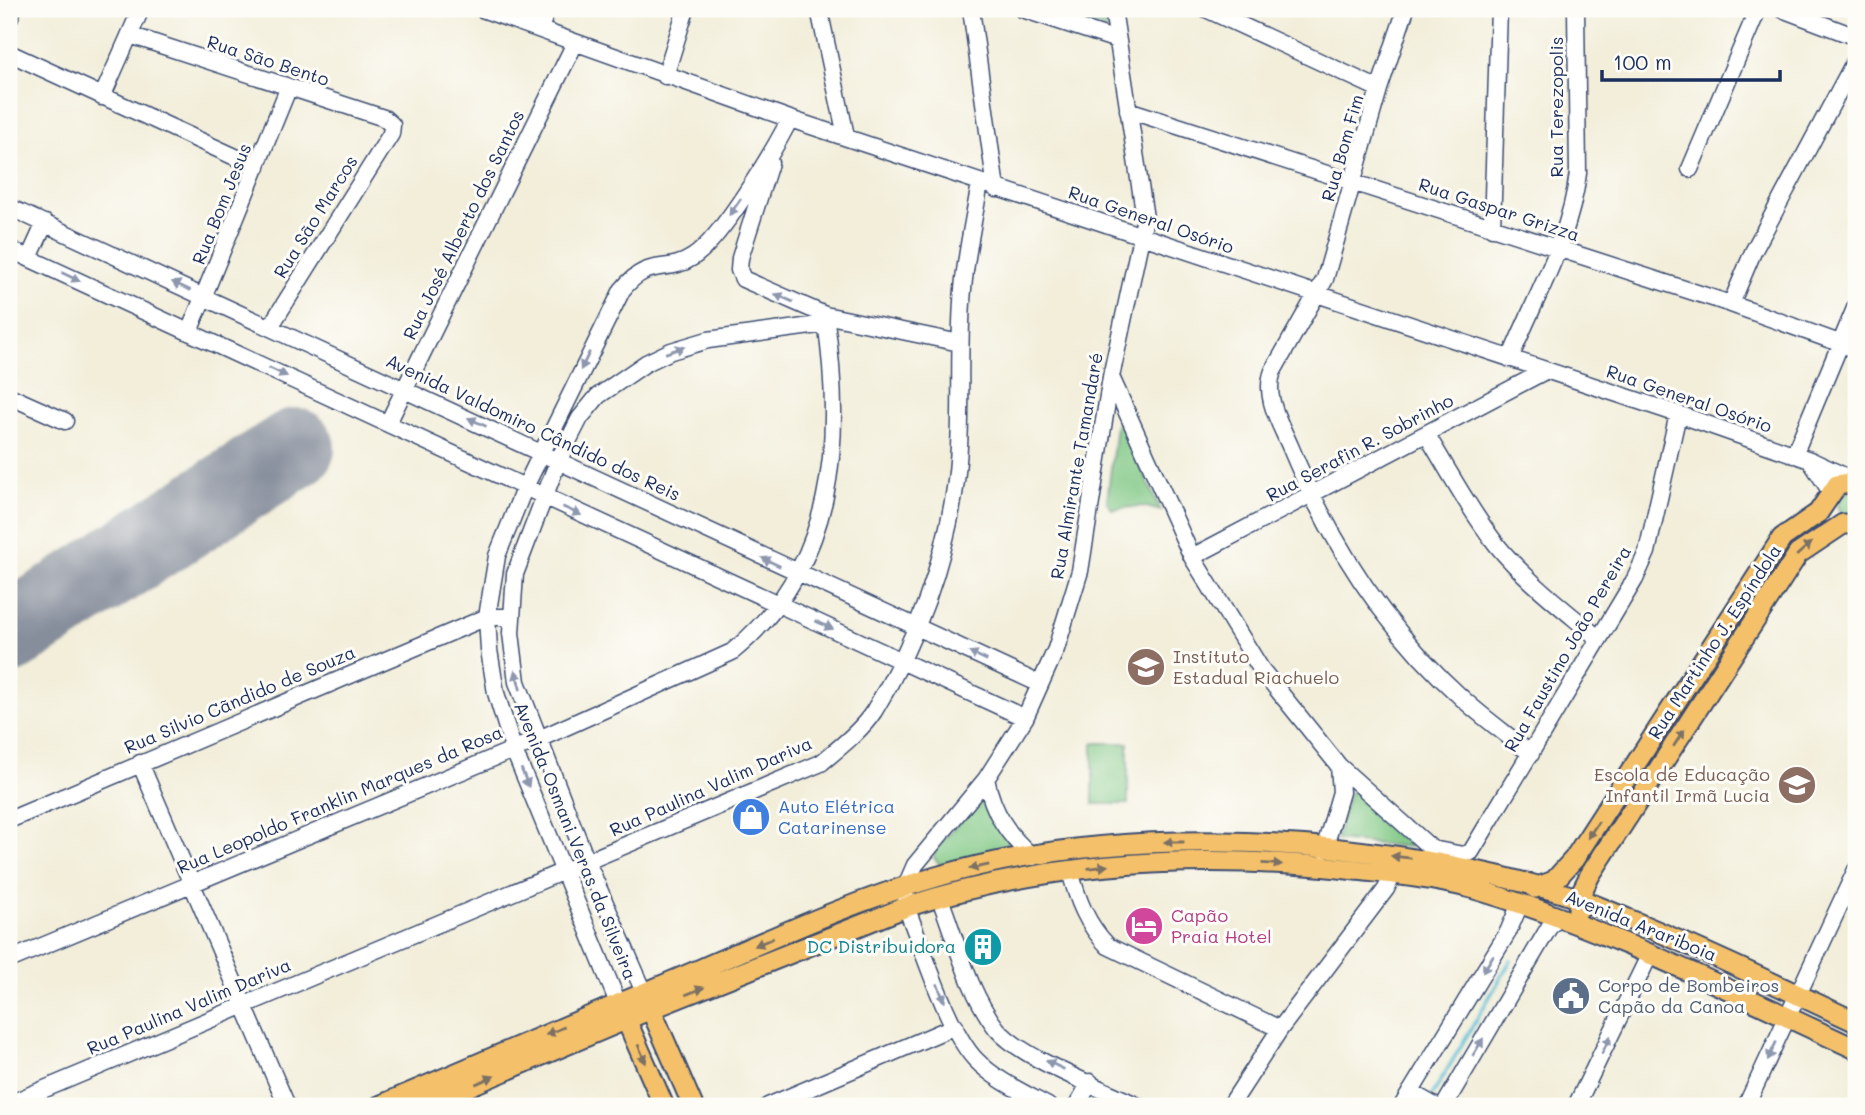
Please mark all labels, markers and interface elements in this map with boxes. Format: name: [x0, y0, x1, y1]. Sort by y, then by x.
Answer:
street label: Rua São Bento: [204, 29, 333, 91]
street label: Rua Terezopolis: [1544, 37, 1568, 177]
scale bar: [1602, 38, 1781, 82]
text: 100 m: [1613, 48, 1672, 75]
street label: Rua Bom Fim: [1315, 91, 1369, 204]
street label: Rua José Alberto dos Santos: [397, 106, 529, 343]
street label: Rua Bom Jesus: [186, 139, 256, 268]
street label: Rua São Marcos: [268, 150, 363, 283]
street label: Rua Gaspar Grizza: [1416, 172, 1583, 246]
street label: Rua General Osório: [1065, 179, 1238, 259]
one-way arrow: [728, 198, 742, 216]
one-way arrow: [61, 272, 81, 283]
one-way arrow: [171, 280, 191, 292]
one-way arrow: [773, 292, 794, 303]
one-way arrow: [665, 344, 686, 355]
street label: Avenida Valdomiro Cândido dos Reis: [382, 348, 685, 506]
one-way arrow: [579, 351, 591, 371]
street label: Rua Almirante Tamandaré: [1044, 351, 1108, 581]
street label: Rua General Osório: [1603, 358, 1776, 438]
one-way arrow: [268, 366, 288, 378]
street label: Rua Serafin R. Sobrinho: [1262, 387, 1457, 507]
one-way arrow: [467, 416, 487, 428]
one-way arrow: [562, 505, 582, 517]
street label: Rua Martinho J. Espíndola: [1642, 540, 1786, 743]
street label: Rua Faustino João Pereira: [1498, 541, 1636, 756]
one-way arrow: [1795, 541, 1813, 557]
one-way arrow: [761, 556, 781, 567]
one-way arrow: [814, 619, 834, 631]
street label: Rua Silvio Cãndido de Souza: [120, 639, 359, 759]
place label: Instituto Estadual Riachuelo: [1173, 644, 1339, 689]
school or university icon: Instituto Estadual Riachuelo: [1125, 646, 1167, 688]
one-way arrow: [968, 650, 988, 662]
one-way arrow: [512, 668, 523, 690]
street label: Avenida Osmani Veras da Silveira: [509, 698, 643, 983]
street label: Rua Leopoldo Franklin Marques da Rosa: [173, 719, 506, 879]
one-way arrow: [1672, 728, 1685, 748]
street label: Rua Paulina Valim Dariva: [606, 731, 816, 842]
place label: Escola de Educação Infantil Irmã Lucia: [1594, 762, 1770, 807]
school or university icon: Escola de Educação Infantil Irmã Lucia: [1776, 764, 1818, 806]
one-way arrow: [520, 767, 531, 788]
place label: Auto Elétrica Catarinense: [778, 794, 895, 839]
shop icon: Auto Elétrica Catarinense: [730, 796, 772, 838]
one-way arrow: [1587, 820, 1600, 839]
one-way arrow: [1163, 836, 1185, 848]
one-way arrow: [1389, 851, 1411, 862]
one-way arrow: [1261, 858, 1283, 869]
one-way arrow: [1087, 861, 1109, 872]
one-way arrow: [968, 862, 990, 873]
street label: Avenida Arariboia: [1562, 884, 1721, 966]
place label: Capão Praia Hotel: [1171, 903, 1272, 948]
hotel icon: Capão Praia Hotel: [1123, 905, 1165, 947]
building icon: DC Distribuidora: [962, 926, 1004, 968]
place label: DC Distribuidora: [807, 934, 956, 958]
one-way arrow: [754, 936, 775, 947]
street label: Rua Paulina Valim Dariva: [83, 952, 294, 1060]
one-way arrow: [1482, 954, 1495, 973]
place label: Corpo de Bombeiros Capão da Canoa: [1598, 973, 1779, 1018]
public building icon: Corpo de Bombeiros Capão da Canoa: [1550, 975, 1592, 1017]
one-way arrow: [936, 983, 947, 1004]
one-way arrow: [684, 985, 705, 996]
one-way arrow: [544, 1025, 565, 1036]
one-way arrow: [1600, 1035, 1612, 1055]
one-way arrow: [1472, 1038, 1484, 1057]
one-way arrow: [1767, 1040, 1778, 1061]
one-way arrow: [637, 1044, 648, 1065]
one-way arrow: [1045, 1060, 1065, 1071]
one-way arrow: [475, 1074, 496, 1085]

